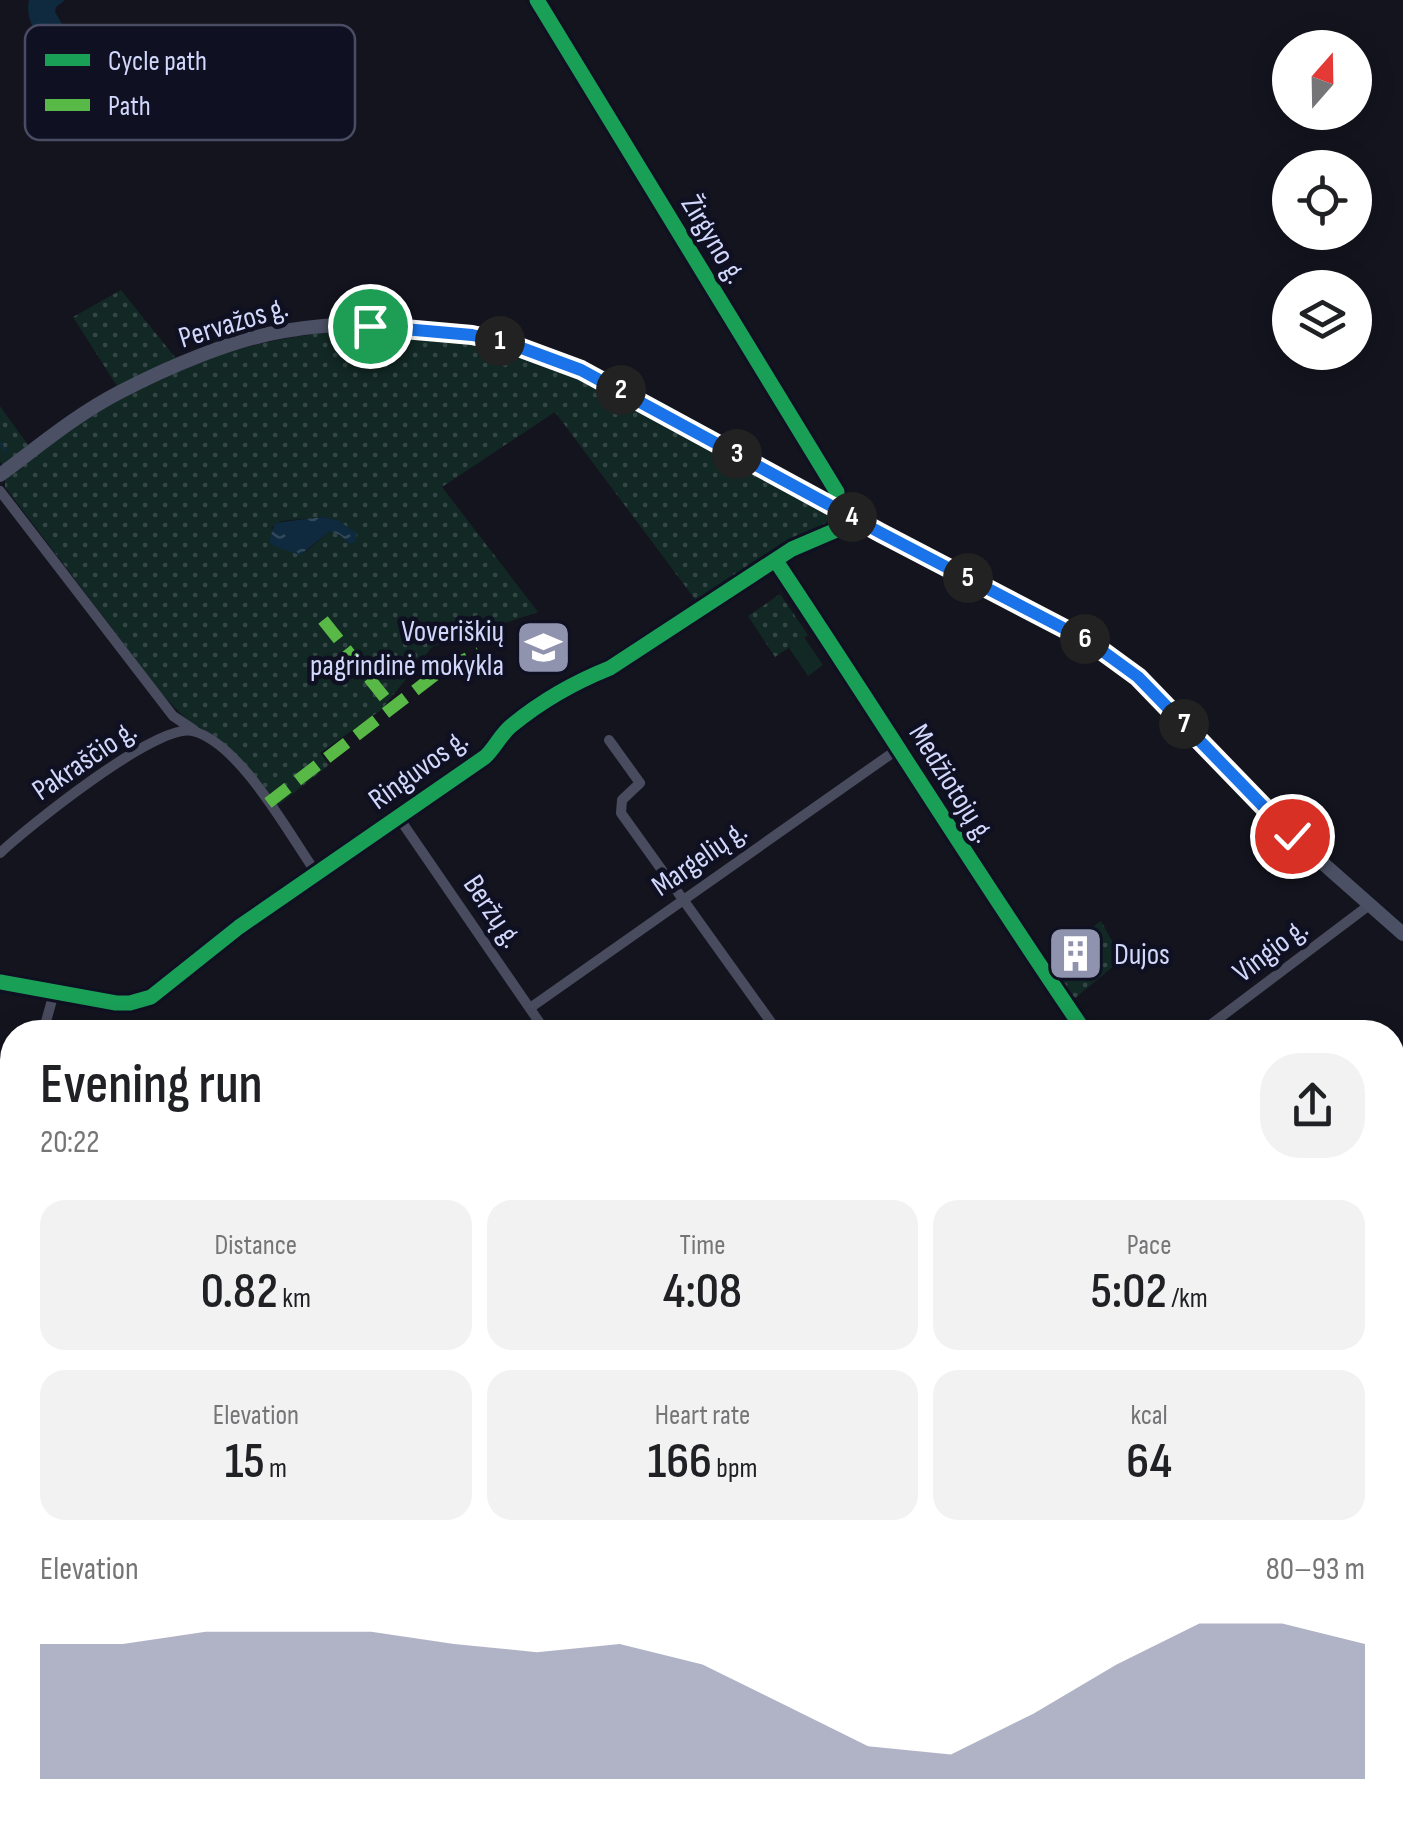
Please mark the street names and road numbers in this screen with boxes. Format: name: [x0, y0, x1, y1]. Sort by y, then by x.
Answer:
street label: Žirgyno g.: [673, 189, 753, 290]
street label: Pervažos g.: [174, 289, 292, 357]
street label: Pakraščio g.: [26, 713, 144, 809]
street label: Medžiotojų g.: [901, 718, 1002, 849]
street label: Ringuvos g.: [362, 722, 475, 818]
street label: Margelių g.: [645, 813, 754, 904]
street label: Beržų g.: [455, 868, 529, 955]
street label: Vingio g.: [1226, 911, 1315, 991]

